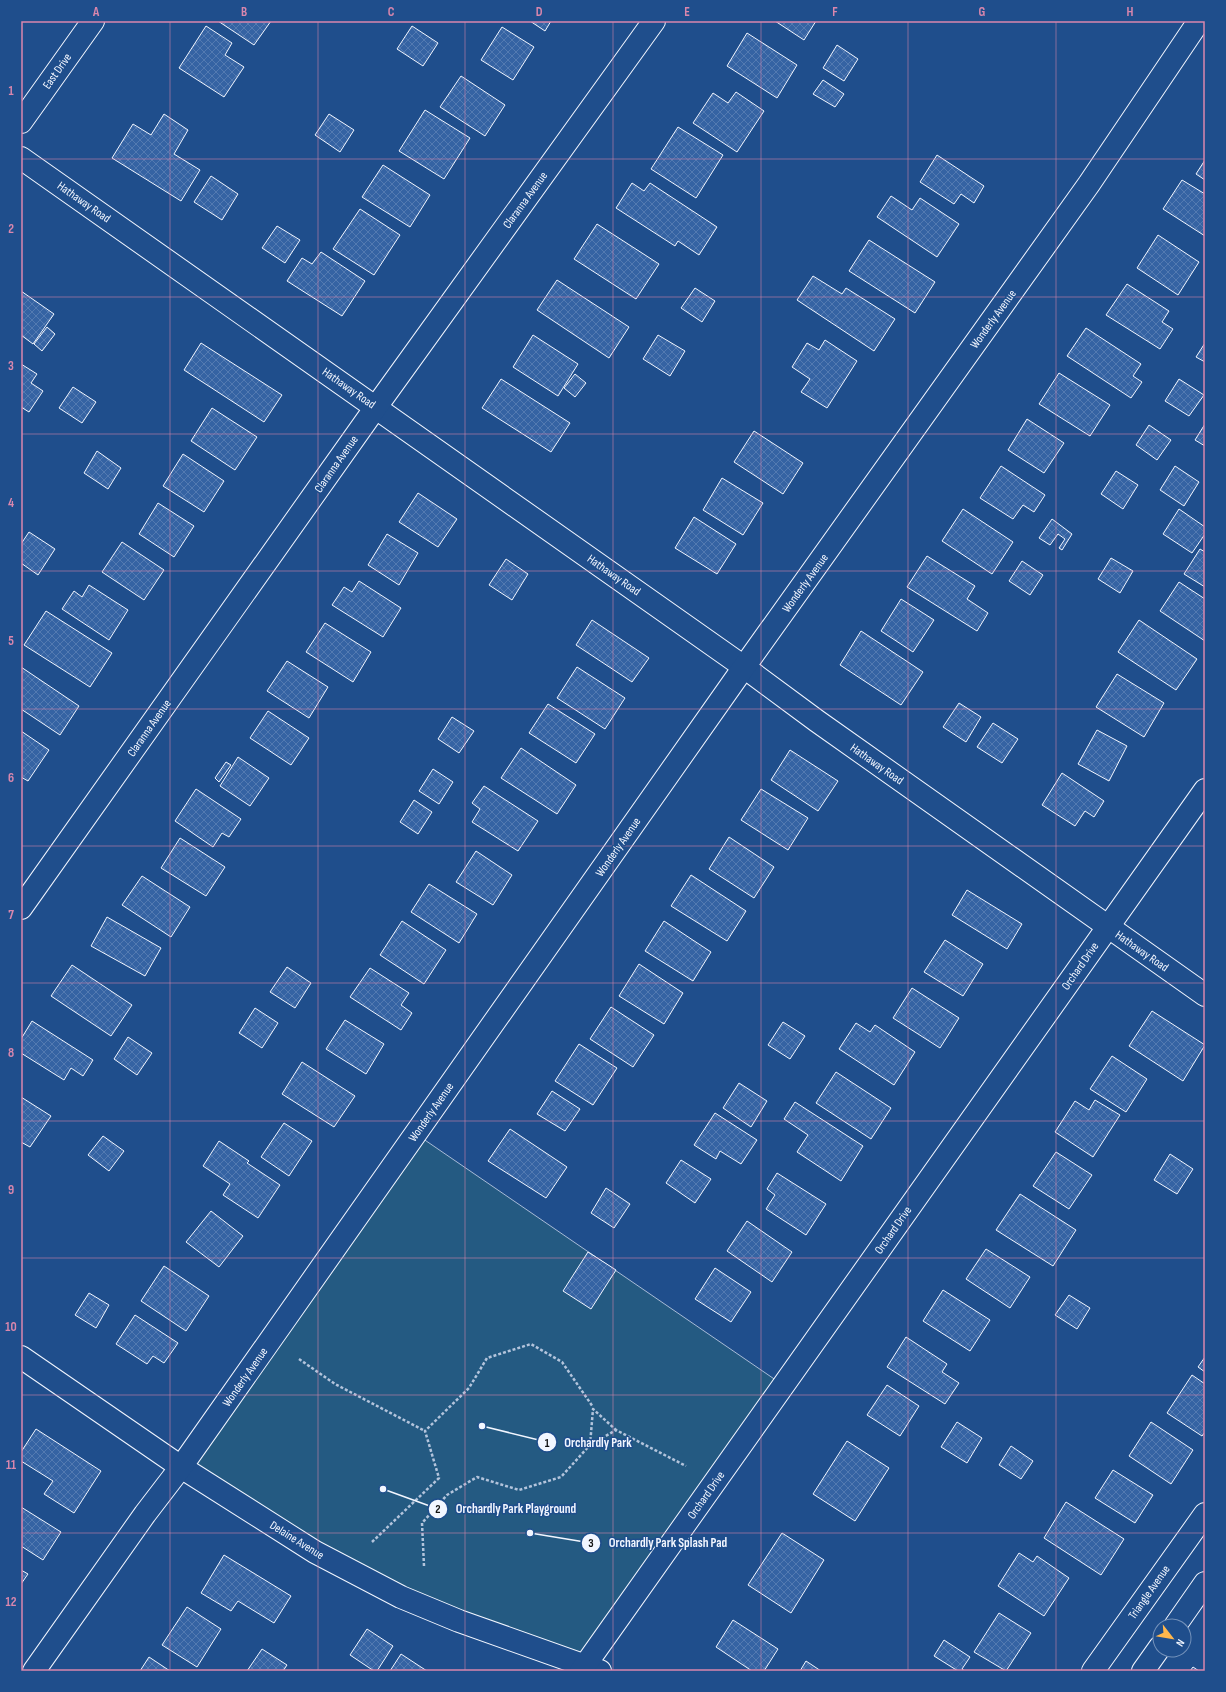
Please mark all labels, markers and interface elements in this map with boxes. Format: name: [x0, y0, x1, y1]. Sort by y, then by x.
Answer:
text: A: [92, 4, 100, 20]
text: B: [241, 4, 247, 20]
text: C: [388, 4, 395, 20]
text: D: [536, 4, 543, 20]
text: E: [684, 4, 690, 20]
text: F: [832, 4, 838, 20]
text: G: [979, 4, 986, 20]
text: H: [1127, 4, 1134, 20]
street label: East Drive: [40, 50, 75, 92]
text: 1: [8, 83, 14, 99]
street label: Claranna Avenue: [500, 169, 551, 232]
street label: Hathaway Road: [54, 179, 113, 226]
text: 2: [8, 221, 14, 237]
street label: Wonderly Avenue: [967, 287, 1020, 352]
text: 3: [8, 358, 14, 374]
street label: Hathaway Road: [319, 365, 378, 412]
street label: Claranna Avenue: [311, 433, 362, 496]
text: 4: [8, 495, 14, 511]
street label: Wonderly Avenue: [779, 551, 832, 616]
street label: Hathaway Road: [584, 552, 643, 599]
text: 5: [8, 633, 14, 649]
street label: Claranna Avenue: [124, 697, 175, 760]
street label: Hathaway Road: [847, 741, 906, 788]
text: 6: [8, 770, 14, 786]
street label: Wonderly Avenue: [592, 815, 644, 880]
text: 7: [8, 907, 14, 923]
street label: Hathaway Road: [1112, 928, 1171, 975]
street label: Orchard Drive: [1059, 939, 1102, 993]
text: 8: [8, 1045, 14, 1061]
street label: Wonderly Avenue: [405, 1080, 457, 1145]
text: 9: [8, 1182, 14, 1198]
street label: Orchard Drive: [872, 1203, 915, 1257]
text: 10: [5, 1319, 17, 1335]
street label: Wonderly Avenue: [219, 1345, 271, 1410]
callout: Orchardly Park: [537, 1430, 640, 1455]
text: Orchardly Park: [564, 1435, 632, 1451]
text: 1: [545, 1436, 550, 1451]
text: 11: [6, 1457, 16, 1473]
street label: Orchard Drive: [685, 1468, 728, 1522]
callout: Orchardly Park Playground: [428, 1496, 584, 1521]
text: Orchardly Park Playground: [456, 1501, 577, 1517]
text: 2: [435, 1502, 441, 1517]
street label: Delaine Avenue: [267, 1518, 327, 1563]
callout: Orchardly Park Splash Pad: [581, 1530, 735, 1555]
text: Orchardly Park Splash Pad: [609, 1535, 728, 1551]
text: 3: [588, 1536, 594, 1551]
street label: Triangle Avenue: [1125, 1562, 1174, 1622]
text: 12: [6, 1594, 17, 1610]
north arrow: [1152, 1618, 1192, 1658]
text: N: [1173, 1637, 1187, 1649]

